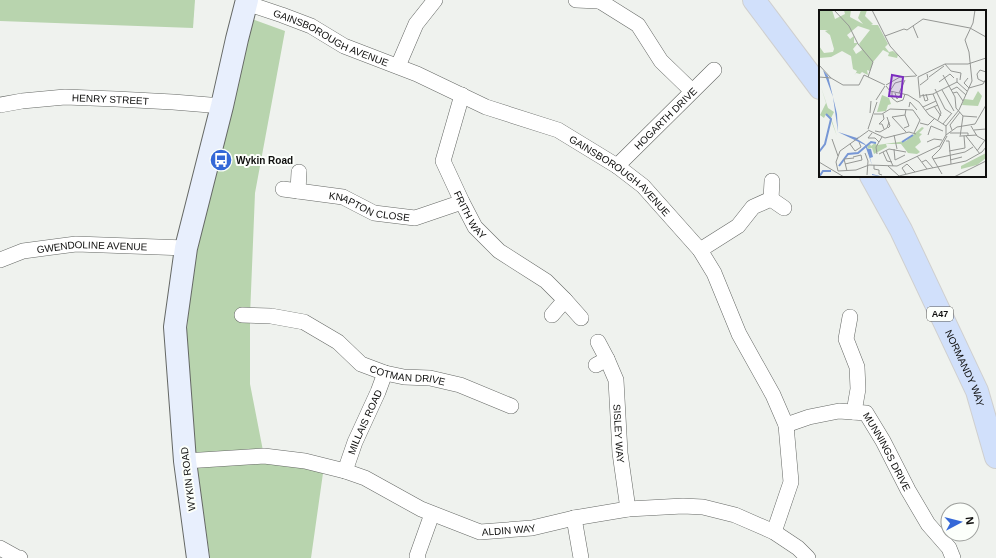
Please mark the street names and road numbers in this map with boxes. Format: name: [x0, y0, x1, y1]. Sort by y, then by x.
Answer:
street label: GAINSBOROUGH AVENUE: [272, 7, 390, 68]
street label: HOGARTH DRIVE: [632, 85, 699, 151]
street label: HENRY STREET: [72, 92, 149, 106]
street label: GAINSBOROUGH AVENUE: [567, 133, 673, 218]
street label: FRITH WAY: [452, 189, 489, 241]
street label: KNAPTON CLOSE: [328, 190, 411, 223]
street label: GWENDOLINE AVENUE: [36, 238, 148, 255]
road number: A47: [927, 307, 953, 321]
street label: NORMANDY WAY: [943, 328, 987, 408]
street label: COTMAN DRIVE: [368, 362, 447, 387]
street label: MILLAIS ROAD: [346, 388, 384, 456]
street label: SISLEY WAY: [612, 404, 627, 464]
street label: MUNNINGS DRIVE: [861, 410, 913, 493]
street label: WYKIN ROAD: [179, 446, 197, 512]
street label: ALDIN WAY: [481, 522, 537, 537]

